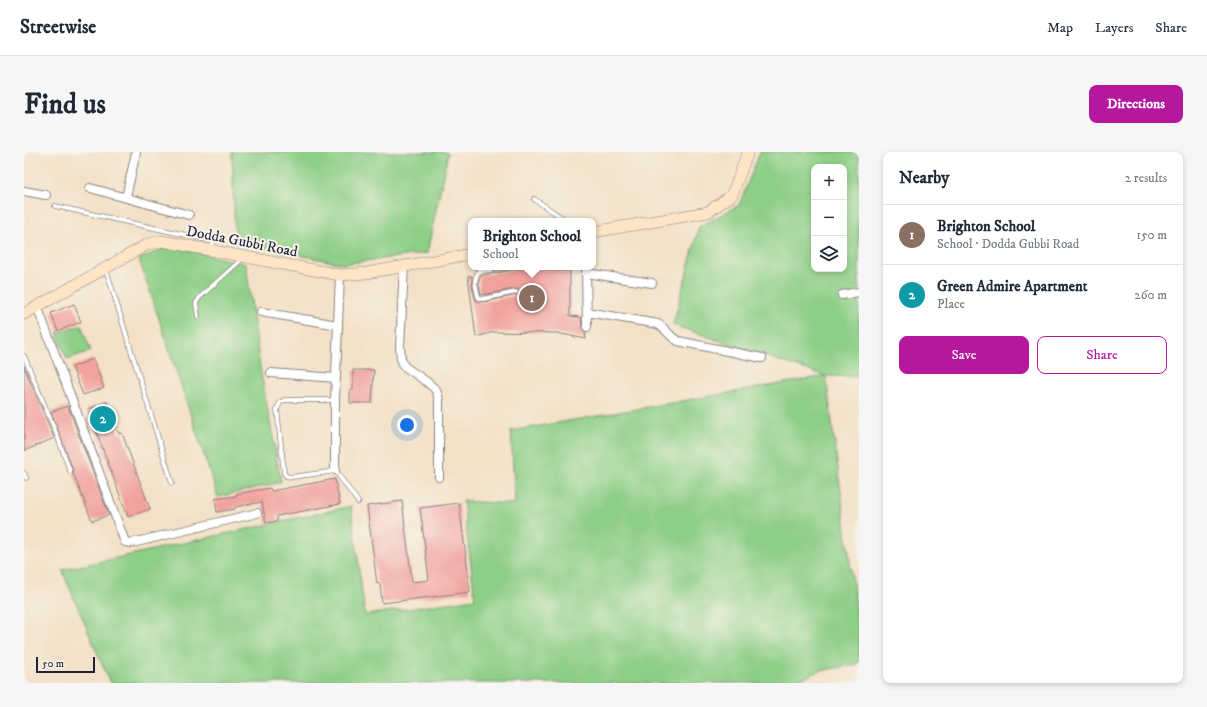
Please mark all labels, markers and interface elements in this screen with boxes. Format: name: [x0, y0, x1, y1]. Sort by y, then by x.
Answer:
text: Streetwise: [20, 16, 96, 39]
text: Map: [1047, 19, 1073, 37]
text: Layers: [1095, 19, 1133, 37]
text: Share: [1155, 19, 1187, 37]
button: Directions: [1089, 85, 1183, 123]
text: Find us: [24, 87, 106, 122]
map controls: [811, 164, 847, 272]
button: +: [811, 164, 847, 200]
text: Nearby: [899, 167, 949, 189]
text: 2 results: [1125, 170, 1167, 186]
button: −: [811, 200, 847, 236]
text: Brighton School: [937, 217, 1035, 236]
popup: [468, 218, 596, 270]
street label: Dodda Gubbi Road: [185, 221, 300, 262]
text: Brighton School: [483, 227, 581, 246]
text: 1: [910, 227, 914, 243]
text: 150 m: [1136, 227, 1167, 243]
button: layers: [811, 236, 847, 272]
text: School · Dodda Gubbi Road: [937, 236, 1079, 252]
text: School: [483, 246, 519, 262]
text: Green Admire Apartment: [937, 277, 1088, 296]
pin: 1: [519, 283, 545, 313]
text: 2: [909, 287, 915, 303]
text: 260 m: [1134, 287, 1167, 303]
text: Place: [937, 296, 965, 312]
button: Save: [899, 336, 1029, 374]
button: Share: [1037, 336, 1167, 374]
pin: 2: [90, 404, 116, 434]
your location: [397, 415, 417, 435]
scale bar: [36, 655, 95, 674]
text: 50 m: [42, 657, 64, 671]

